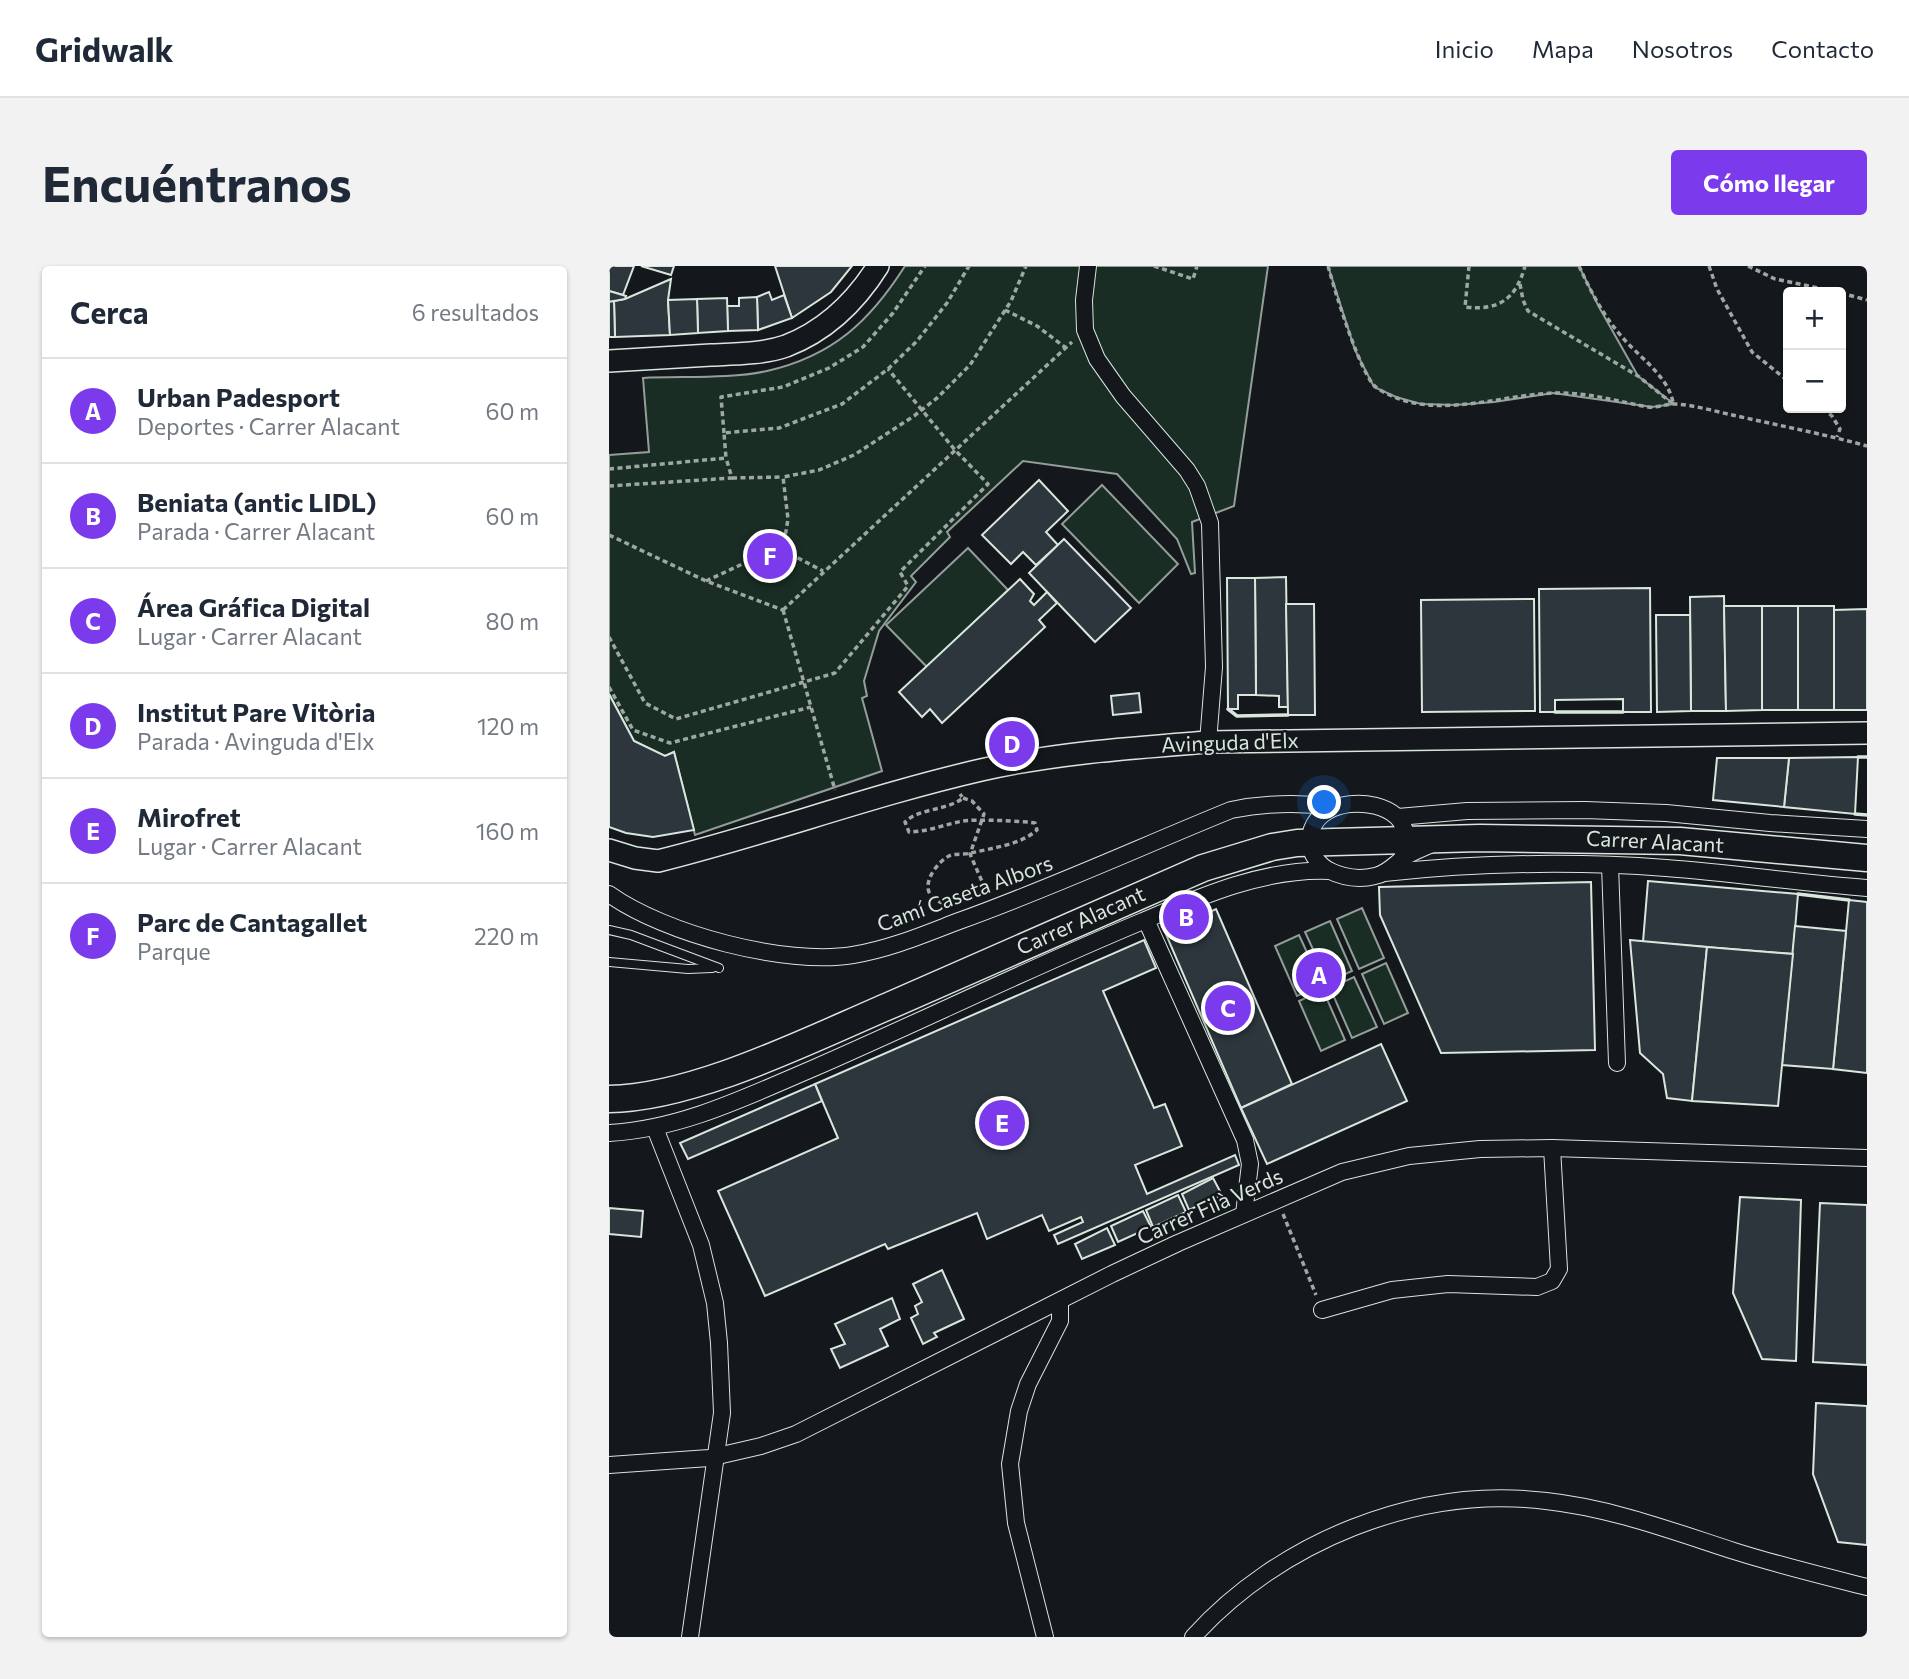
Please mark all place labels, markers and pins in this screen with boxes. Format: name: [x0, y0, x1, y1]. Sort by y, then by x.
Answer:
pin: F: [747, 530, 793, 582]
pin: D: [989, 718, 1035, 770]
pin: B: [1163, 891, 1209, 943]
pin: A: [1296, 949, 1342, 1001]
pin: C: [1205, 982, 1251, 1034]
pin: E: [979, 1097, 1025, 1149]

